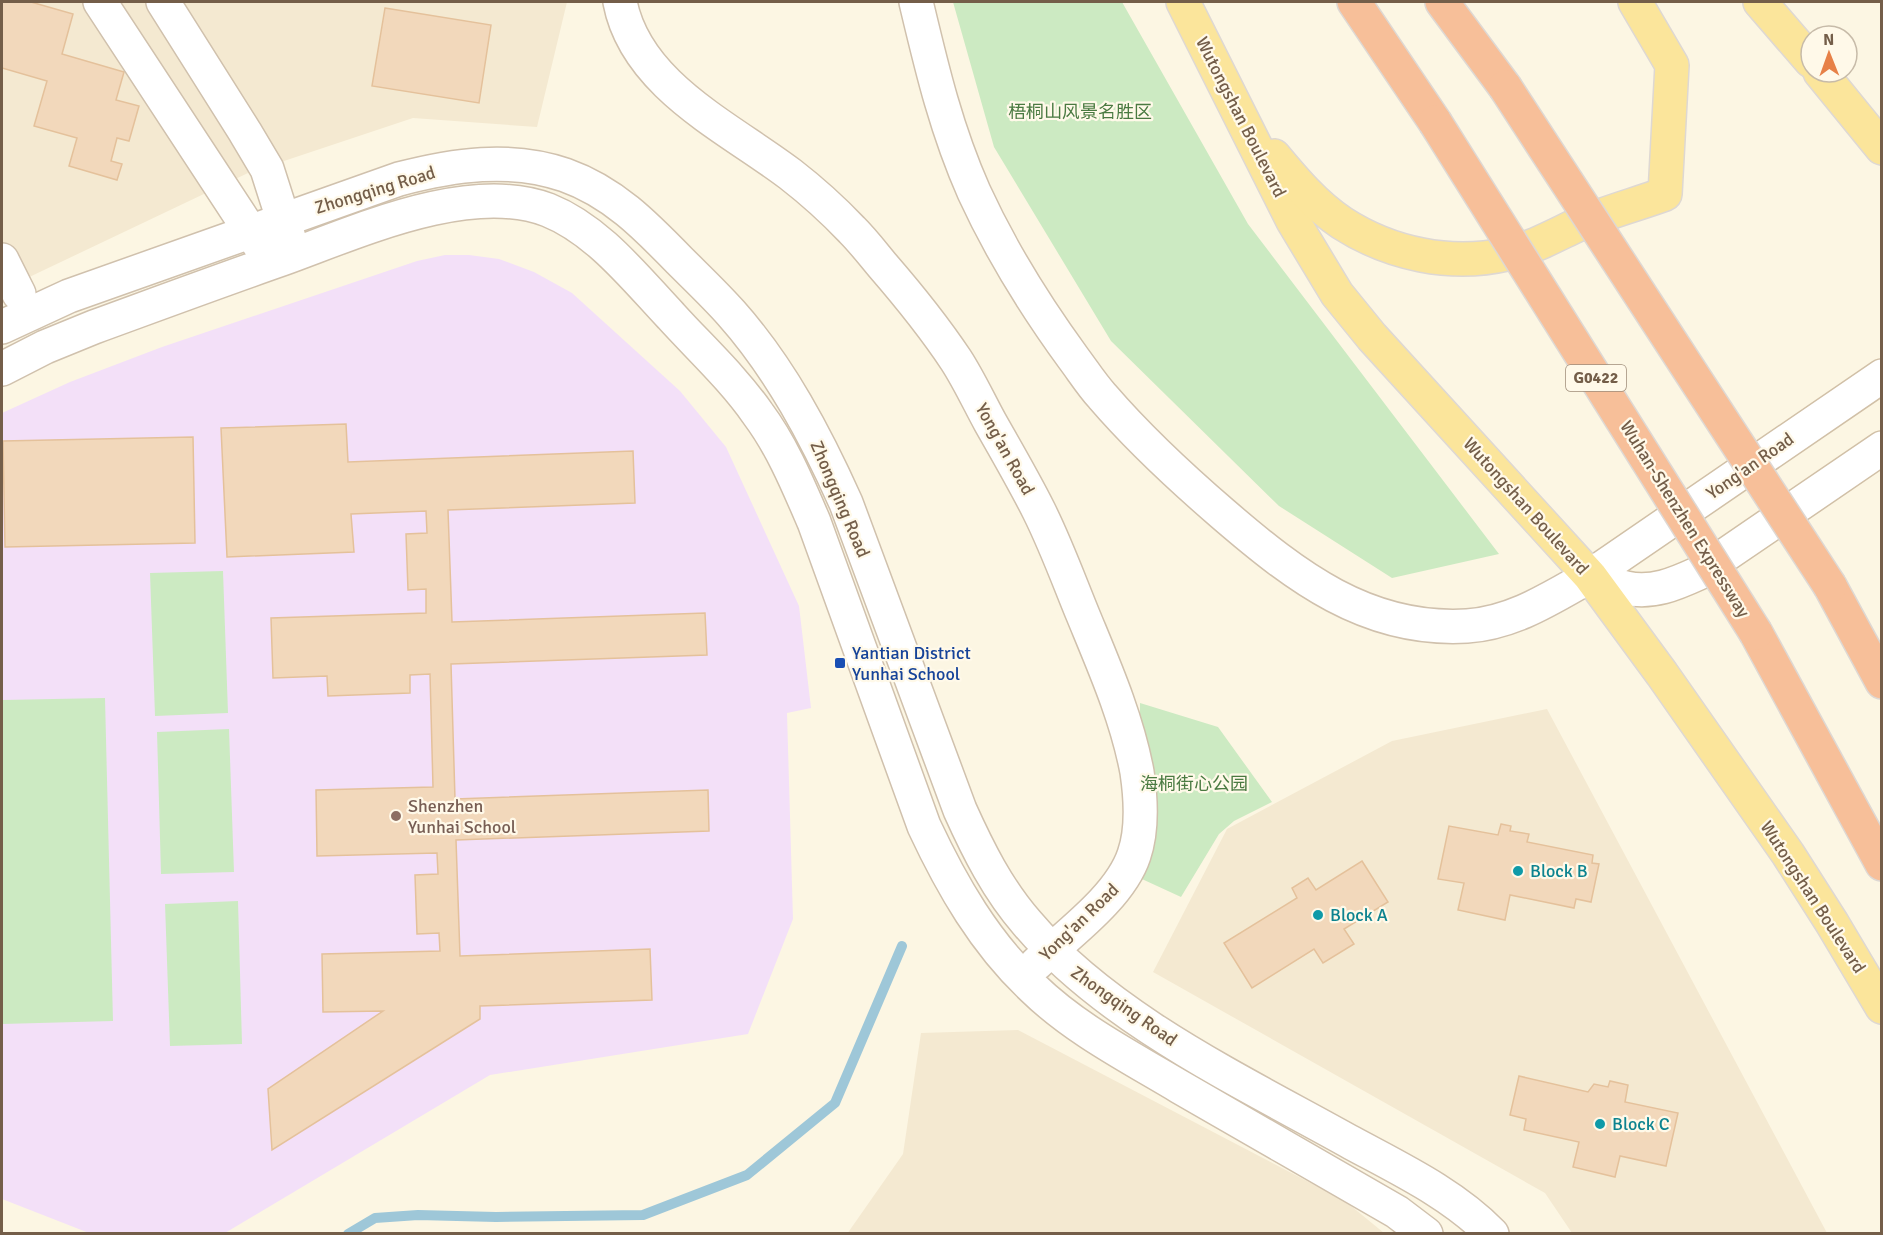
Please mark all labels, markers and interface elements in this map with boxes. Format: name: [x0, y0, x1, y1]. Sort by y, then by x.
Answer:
north arrow: [1799, 24, 1859, 84]
text: N: [1823, 30, 1834, 50]
street label: Wutongshan Boulevard: [1191, 33, 1291, 201]
park label: 梧桐山风景名胜区: [1008, 101, 1152, 123]
street label: Zhongqing Road: [312, 161, 438, 219]
road number: G0422: [1566, 365, 1626, 391]
street label: Yong'an Road: [971, 399, 1039, 499]
street label: Wuhan-Shenzhen Expressway: [1615, 416, 1755, 622]
street label: Yong'an Road: [1702, 428, 1798, 504]
street label: Wutongshan Boulevard: [1459, 433, 1593, 579]
street label: Zhongqing Road: [805, 437, 875, 561]
place label: Yantian District Yunhai School: [852, 642, 971, 685]
marker: Yantian District Yunhai School: [833, 656, 847, 670]
park label: 海桐街心公园: [1140, 773, 1248, 795]
place label: Shenzhen Yunhai School: [408, 795, 516, 838]
marker: Shenzhen Yunhai School: [389, 809, 403, 823]
street label: Wutongshan Boulevard: [1756, 817, 1870, 977]
place label: Block B: [1530, 860, 1588, 882]
marker: Block B: [1511, 864, 1525, 878]
street label: Yong'an Road: [1035, 879, 1123, 965]
place label: Block A: [1330, 904, 1388, 926]
marker: Block A: [1311, 908, 1325, 922]
street label: Zhongqing Road: [1067, 961, 1181, 1051]
place label: Block C: [1612, 1113, 1670, 1135]
marker: Block C: [1593, 1117, 1607, 1131]

